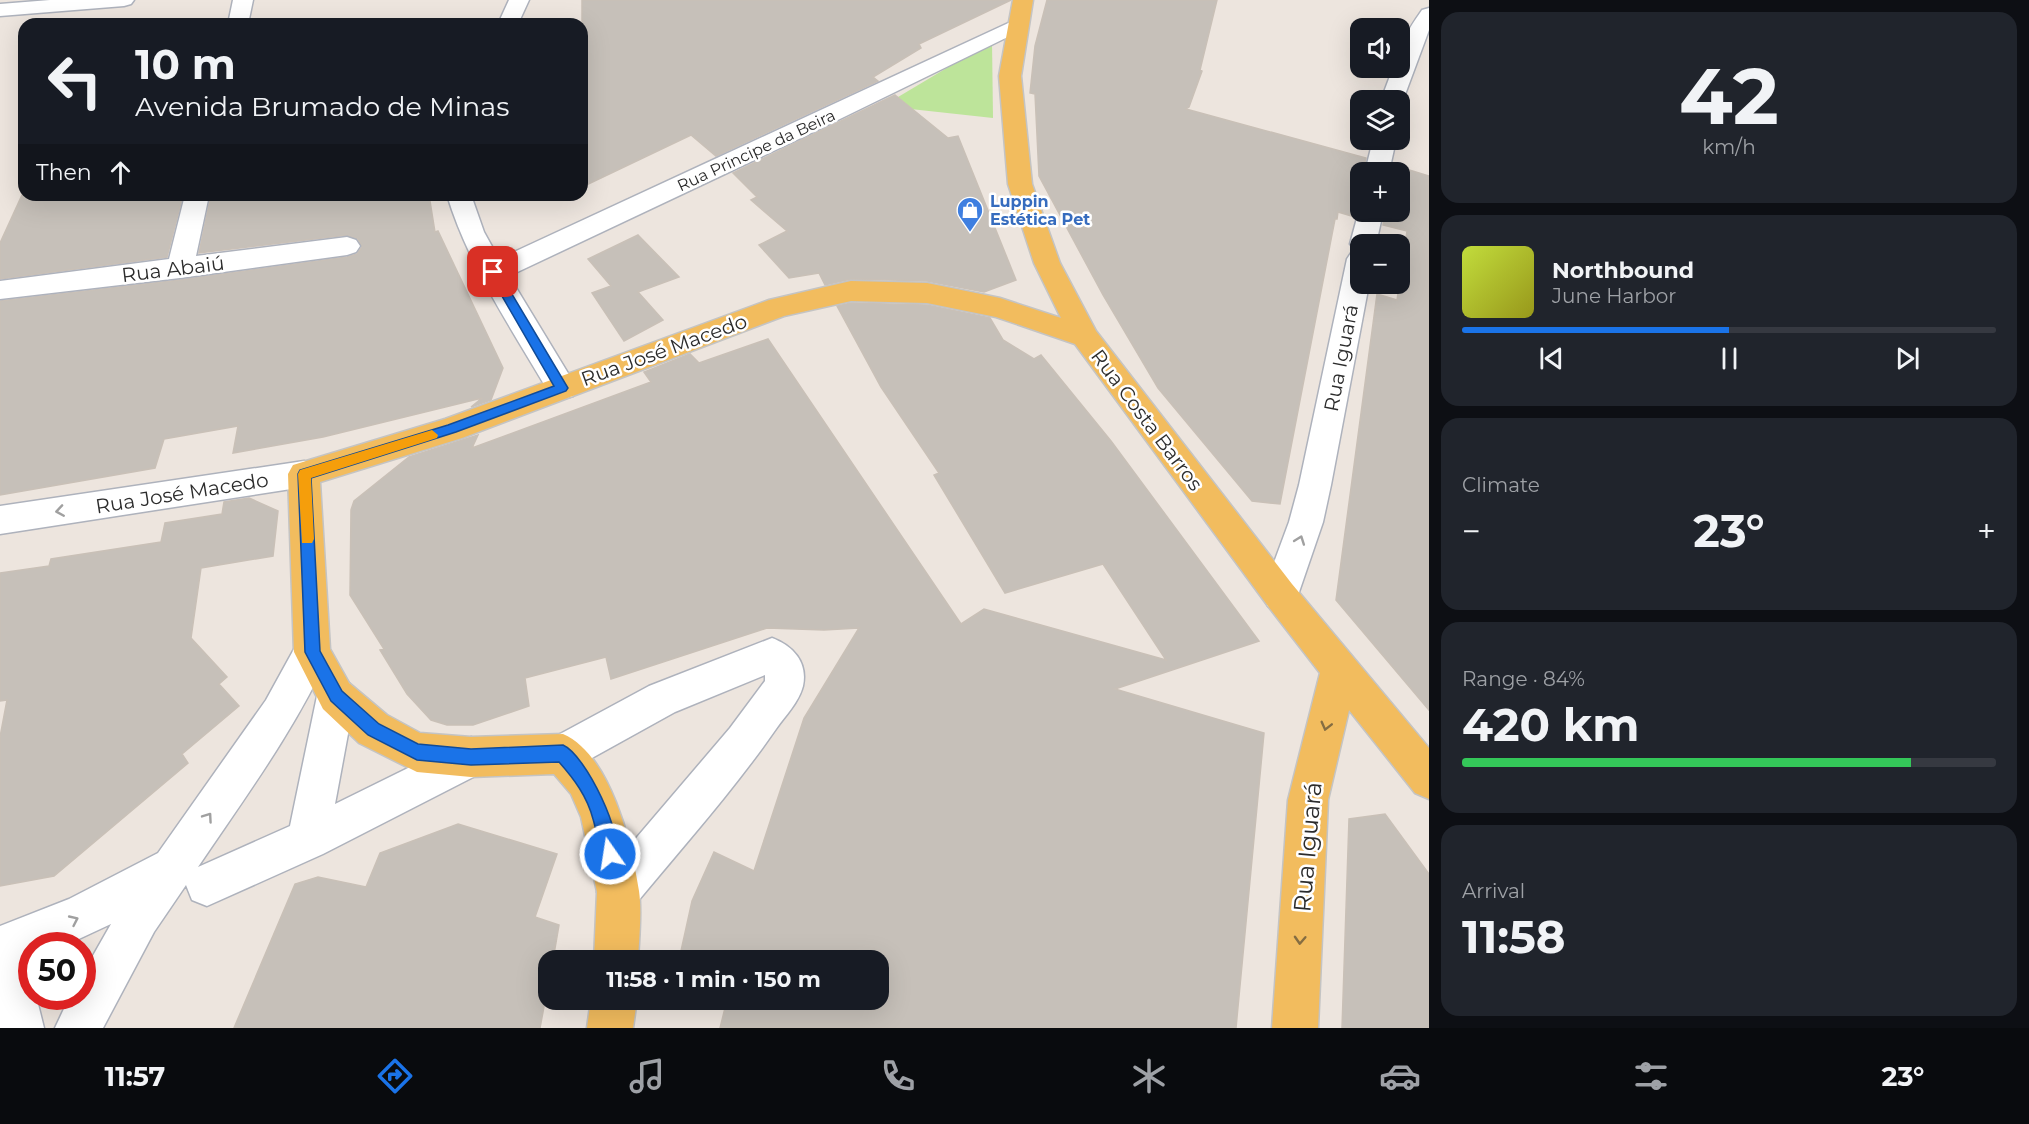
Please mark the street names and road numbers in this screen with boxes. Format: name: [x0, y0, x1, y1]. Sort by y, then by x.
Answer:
street label: Rua Principe da Beira: [674, 105, 838, 195]
street label: Rua Abaiú: [120, 251, 226, 287]
street label: Rua Iguará: [1319, 302, 1363, 414]
street label: Rua José Macedo: [578, 309, 750, 391]
street label: Rua Costa Barros: [1086, 345, 1208, 496]
street label: Rua José Macedo: [94, 467, 270, 519]
street label: Rua Iguará: [1287, 781, 1328, 913]

